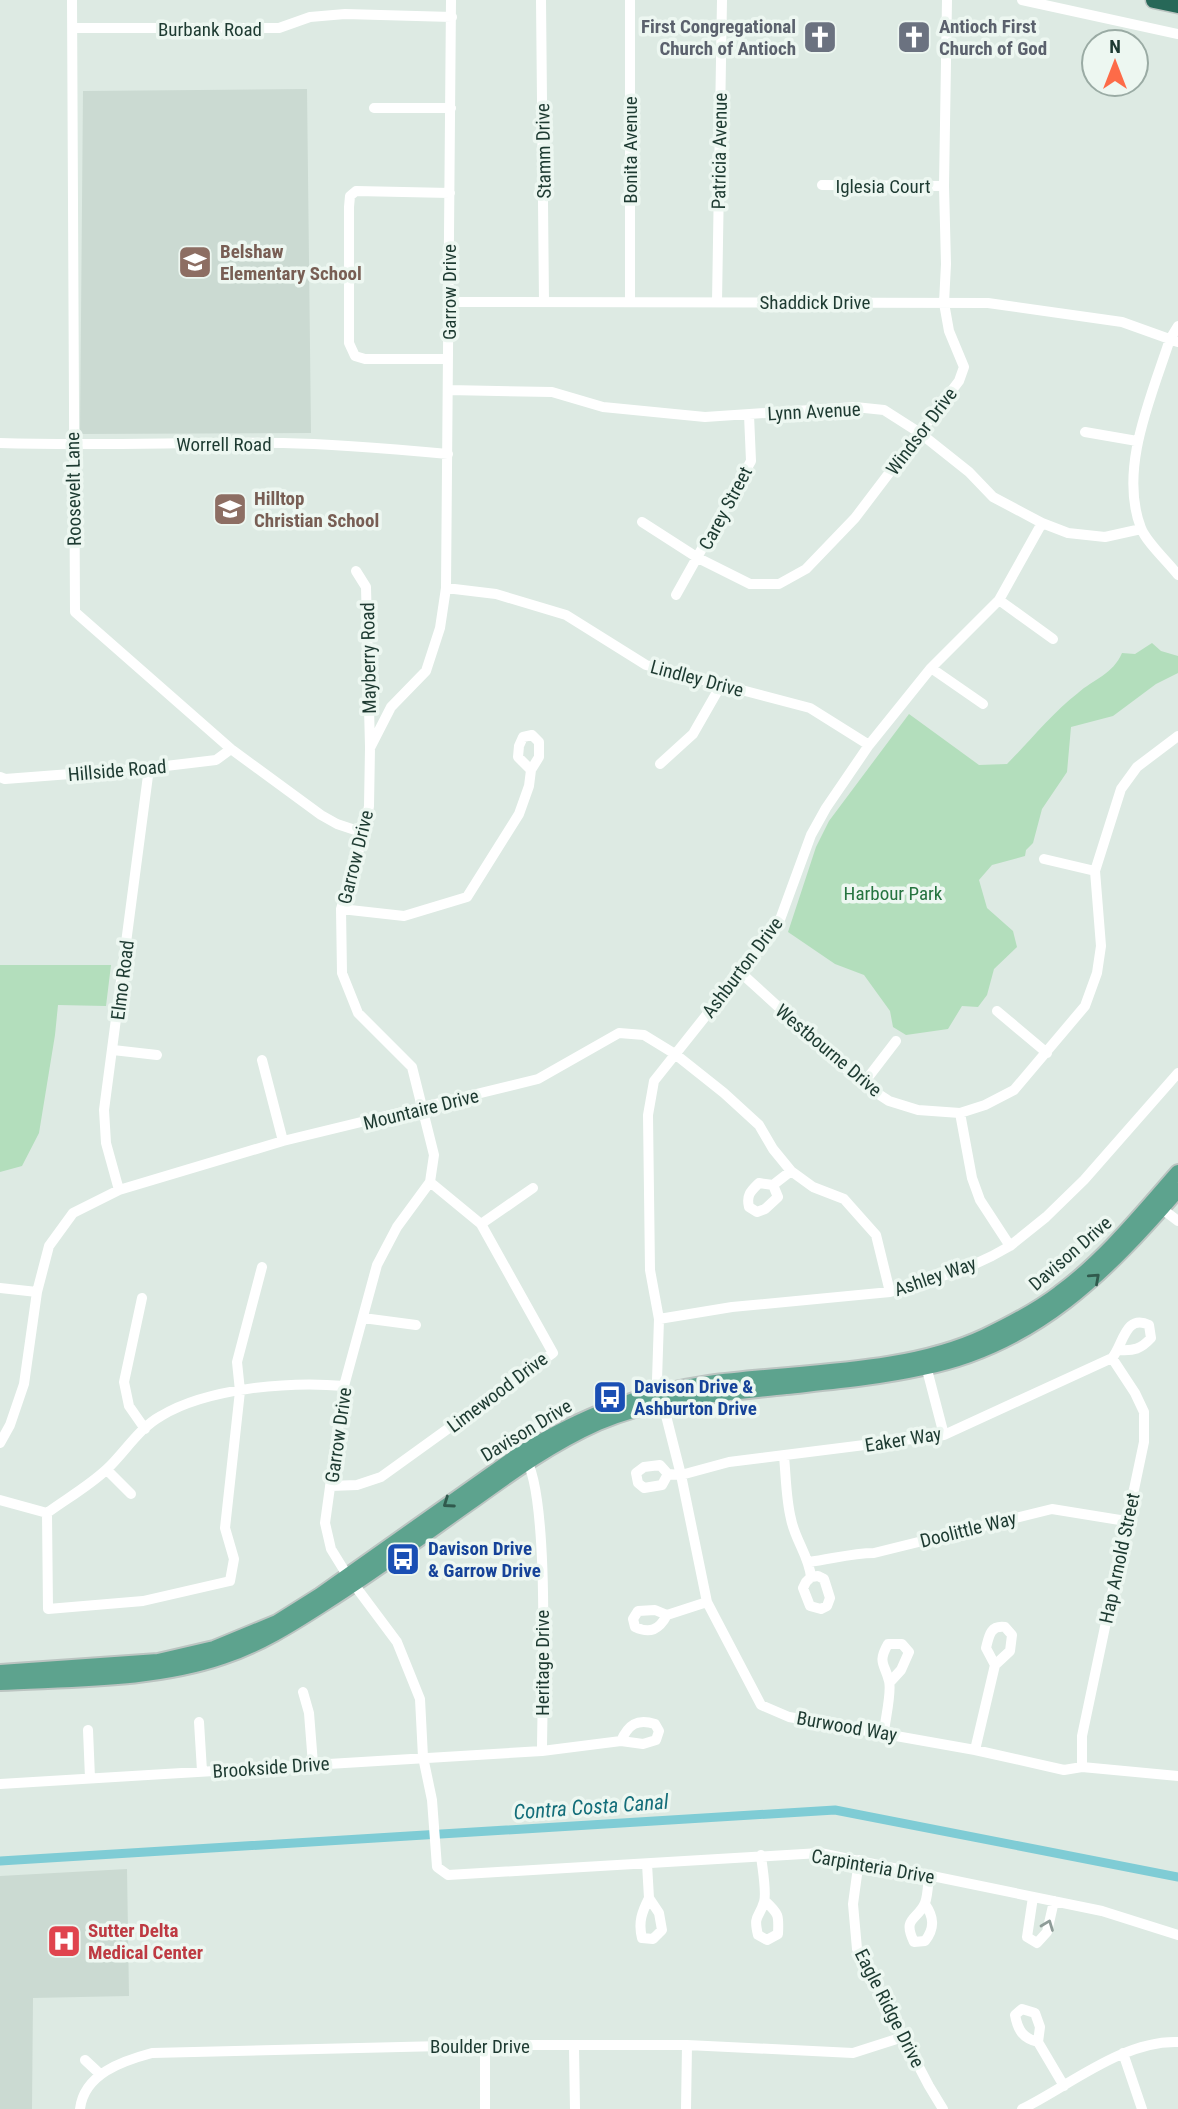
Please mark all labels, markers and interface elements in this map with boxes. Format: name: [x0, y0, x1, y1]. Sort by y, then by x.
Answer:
place label: First Congregational Church of Antioch: [641, 15, 796, 60]
place label: Antioch First Church of God: [939, 15, 1047, 60]
street label: Burbank Road: [158, 18, 262, 41]
church icon: First Congregational Church of Antioch: [801, 18, 839, 56]
church icon: Antioch First Church of God: [895, 18, 933, 56]
north arrow: [1080, 28, 1150, 98]
text: N: [1109, 35, 1121, 58]
street label: Patricia Avenue: [707, 92, 732, 210]
street label: Bonita Avenue: [619, 96, 642, 204]
street label: Stamm Drive: [531, 103, 556, 199]
street label: Iglesia Court: [835, 175, 931, 198]
place label: Belshaw Elementary School: [220, 240, 362, 285]
school or university icon: Belshaw Elementary School: [176, 243, 214, 281]
street label: Garrow Drive: [438, 244, 461, 340]
street label: Shaddick Drive: [760, 291, 871, 314]
street label: Windsor Drive: [881, 383, 962, 480]
street label: Lynn Avenue: [767, 398, 861, 425]
street label: Roosevelt Lane: [61, 432, 86, 546]
street label: Worrell Road: [176, 433, 272, 456]
street label: Carey Street: [694, 463, 757, 554]
place label: Hilltop Christian School: [254, 487, 379, 532]
school or university icon: Hilltop Christian School: [211, 490, 249, 528]
street label: Mayberry Road: [356, 602, 381, 714]
street label: Lindley Drive: [648, 655, 746, 702]
street label: Hillside Road: [67, 755, 167, 786]
street label: Garrow Drive: [333, 808, 378, 906]
park label: Harbour Park: [844, 882, 943, 905]
street label: Ashburton Drive: [697, 912, 788, 1022]
street label: Elmo Road: [106, 939, 139, 1021]
street label: Westbourne Drive: [771, 999, 887, 1102]
street label: Mountaire Drive: [361, 1084, 481, 1135]
street label: Davison Drive: [1024, 1211, 1116, 1296]
street label: Ashley Way: [891, 1252, 979, 1301]
one-way arrow: [1087, 1274, 1100, 1287]
street label: Limewood Drive: [443, 1347, 552, 1438]
place label: Davison Drive & Ashburton Drive: [634, 1375, 757, 1420]
bus stop icon: Davison Drive & Ashburton Drive: [591, 1378, 629, 1416]
street label: Garrow Drive: [320, 1386, 357, 1484]
street label: Davison Drive: [477, 1394, 576, 1467]
street label: Eaker Way: [863, 1422, 943, 1457]
street label: Hap Arnold Street: [1094, 1491, 1145, 1625]
one-way arrow: [443, 1495, 456, 1507]
street label: Doolittle Way: [918, 1506, 1019, 1553]
place label: Davison Drive & Garrow Drive: [428, 1537, 541, 1582]
bus stop icon: Davison Drive & Garrow Drive: [384, 1540, 422, 1578]
street label: Heritage Drive: [531, 1610, 554, 1716]
street label: Burwood Way: [795, 1706, 899, 1747]
street label: Brookside Drive: [212, 1752, 330, 1783]
water label: Contra Costa Canal: [513, 1790, 670, 1824]
street label: Carpinteria Drive: [810, 1844, 936, 1889]
place label: Sutter Delta Medical Center: [88, 1919, 203, 1964]
one-way arrow: [1039, 1919, 1053, 1931]
hospital icon: Sutter Delta Medical Center: [45, 1922, 83, 1960]
street label: Eagle Ridge Drive: [850, 1945, 929, 2071]
street label: Boulder Drive: [430, 2035, 530, 2058]

